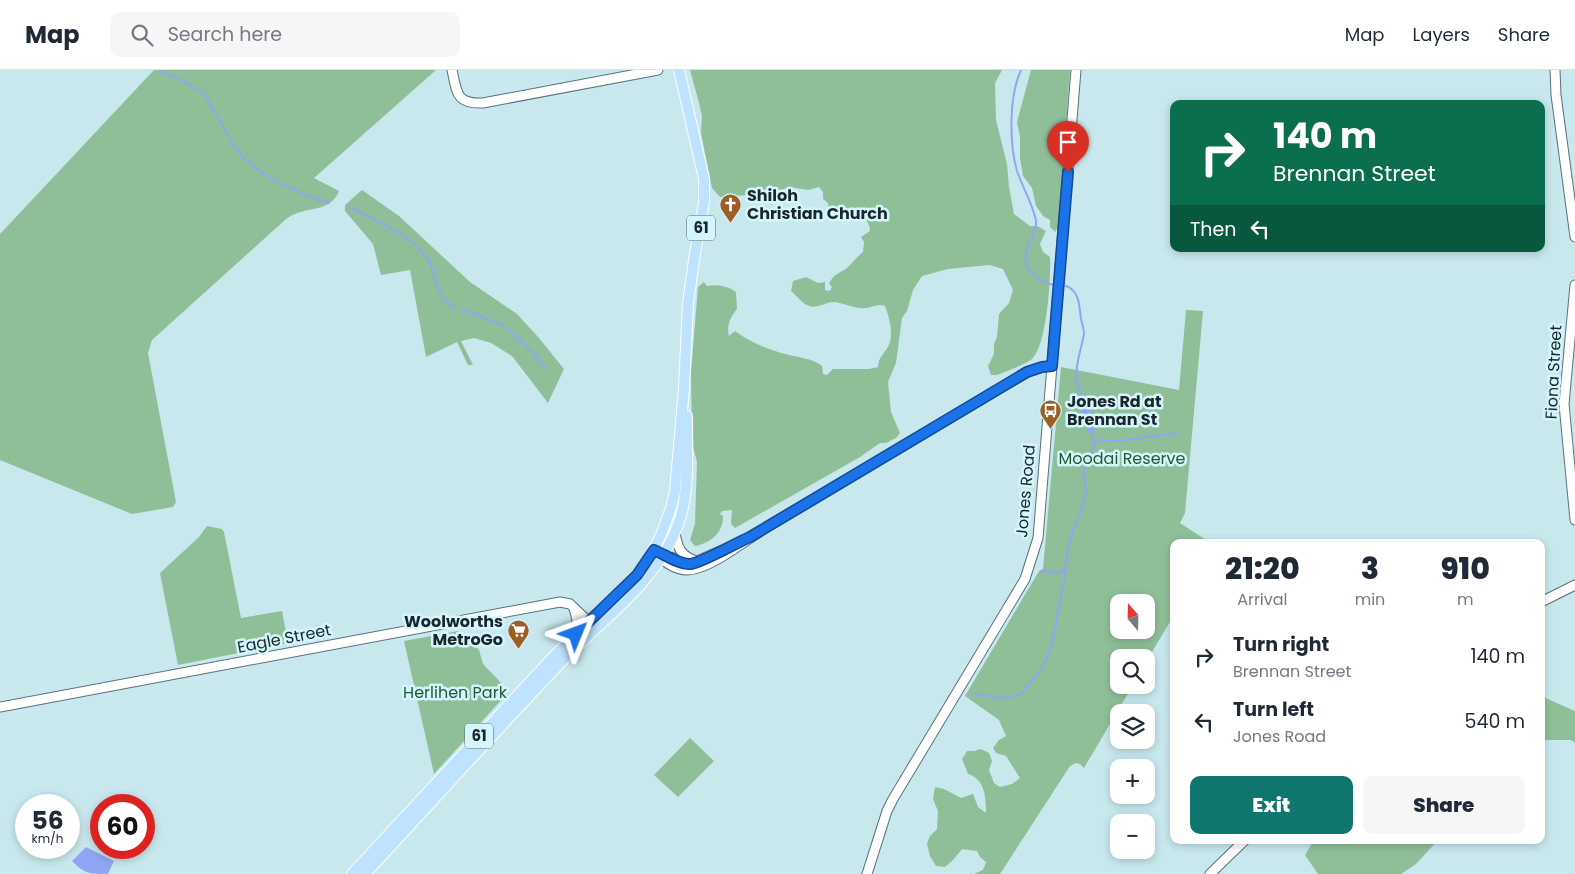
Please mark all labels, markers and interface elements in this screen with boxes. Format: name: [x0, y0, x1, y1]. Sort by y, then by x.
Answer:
search box: [110, 12, 460, 57]
text: Map: [25, 18, 80, 51]
icon: search: [128, 21, 156, 49]
text: Search here: [168, 21, 282, 48]
text: Map: [1345, 22, 1385, 47]
text: Layers: [1413, 22, 1470, 47]
text: Share: [1498, 22, 1550, 47]
text: 140 m: [1273, 111, 1377, 160]
icon: right: [1190, 120, 1255, 185]
pin: [1047, 121, 1089, 172]
icon: arrive: [1054, 128, 1082, 156]
text: Brennan Street: [1273, 158, 1436, 189]
place label: Shiloh Christian Church: [747, 184, 888, 225]
church icon: Shiloh Christian Church: [719, 192, 743, 223]
icon: left: [1246, 215, 1274, 243]
road number: 61: [687, 216, 715, 240]
text: Then: [1190, 216, 1236, 243]
street label: Fiona Street: [1540, 324, 1567, 420]
place label: Jones Rd at Brennan St: [1067, 390, 1161, 431]
bus stop icon: Jones Rd at Brennan St: [1039, 398, 1063, 429]
street label: Jones Road: [1010, 444, 1041, 538]
park label: Moodai Reserve: [1059, 447, 1186, 470]
text: 21:20: [1225, 547, 1300, 590]
text: 3: [1361, 547, 1379, 590]
text: 910: [1440, 547, 1490, 590]
text: Arrival: [1237, 588, 1288, 611]
text: min: [1355, 588, 1385, 611]
text: m: [1457, 588, 1473, 611]
north arrow: [1110, 594, 1155, 639]
map controls: [1110, 594, 1155, 859]
position arrow: [549, 607, 601, 659]
place label: Woolworths MetroGo: [404, 610, 503, 651]
street label: Eagle Street: [235, 618, 333, 659]
supermarket icon: Woolworths MetroGo: [507, 618, 531, 649]
text: Turn right: [1233, 631, 1329, 658]
icon: right: [1190, 643, 1218, 671]
text: 140 m: [1470, 643, 1525, 670]
button: search: [1110, 649, 1155, 694]
text: Brennan Street: [1233, 660, 1351, 683]
park label: Herlihen Park: [403, 681, 508, 704]
text: Turn left: [1233, 696, 1314, 723]
button: layers: [1110, 704, 1155, 749]
icon: left: [1190, 708, 1218, 736]
text: 540 m: [1465, 708, 1525, 735]
road number: 61: [465, 724, 493, 748]
text: Jones Road: [1233, 725, 1326, 748]
button: +: [1110, 759, 1155, 804]
button: Exit: [1190, 776, 1353, 834]
button: Share: [1363, 776, 1525, 834]
speed limit sign: 60: [90, 794, 155, 859]
text: 56: [31, 803, 64, 838]
button: −: [1110, 814, 1155, 859]
text: km/h: [32, 830, 63, 847]

